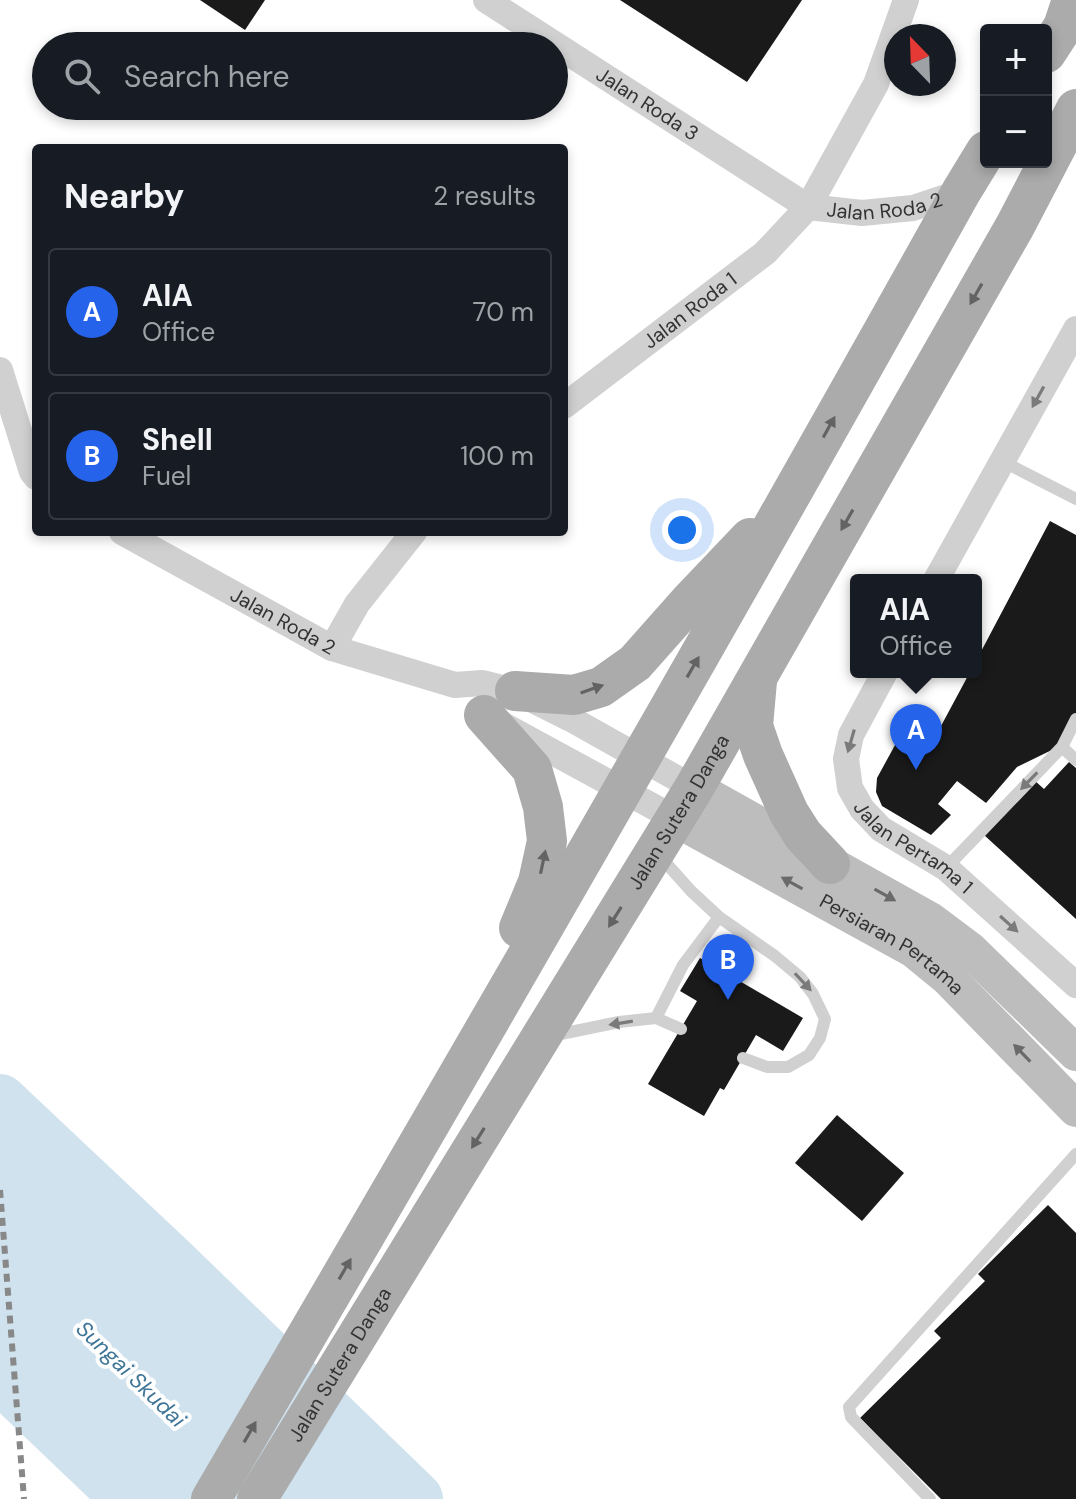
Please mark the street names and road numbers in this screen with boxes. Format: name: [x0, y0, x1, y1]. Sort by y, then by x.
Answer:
street label: Jalan Roda 3: [591, 61, 704, 146]
street label: Jalan Roda 2: [825, 186, 945, 226]
street label: Jalan Roda 1: [638, 266, 742, 354]
street label: Jalan Roda 2: [226, 581, 340, 661]
street label: Jalan Sutera Danga: [622, 730, 735, 895]
street label: Jalan Pertama 1: [847, 797, 978, 899]
street label: Persiaran Pertama: [815, 888, 970, 1000]
street label: Jalan Sutera Danga: [282, 1282, 397, 1447]

